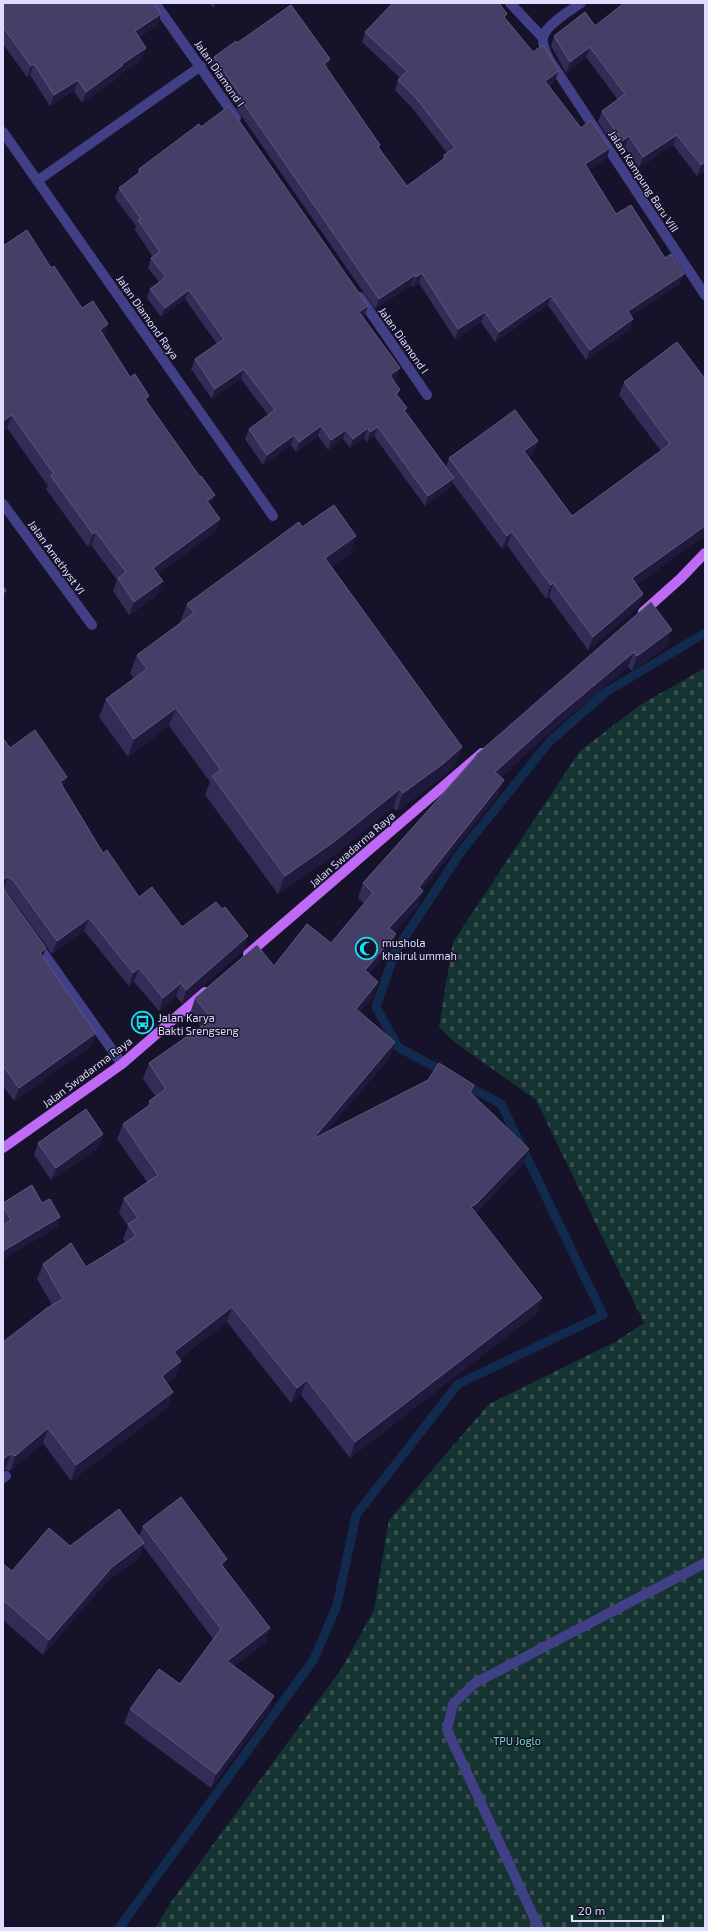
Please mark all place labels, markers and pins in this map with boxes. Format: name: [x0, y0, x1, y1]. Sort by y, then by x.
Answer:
mosque icon: mushola khairul ummah: [353, 935, 379, 961]
place label: mushola khairul ummah: [382, 936, 457, 962]
bus stop icon: Jalan Karya Bakti Srengseng: [129, 1010, 155, 1036]
place label: Jalan Karya Bakti Srengseng: [158, 1011, 239, 1037]

